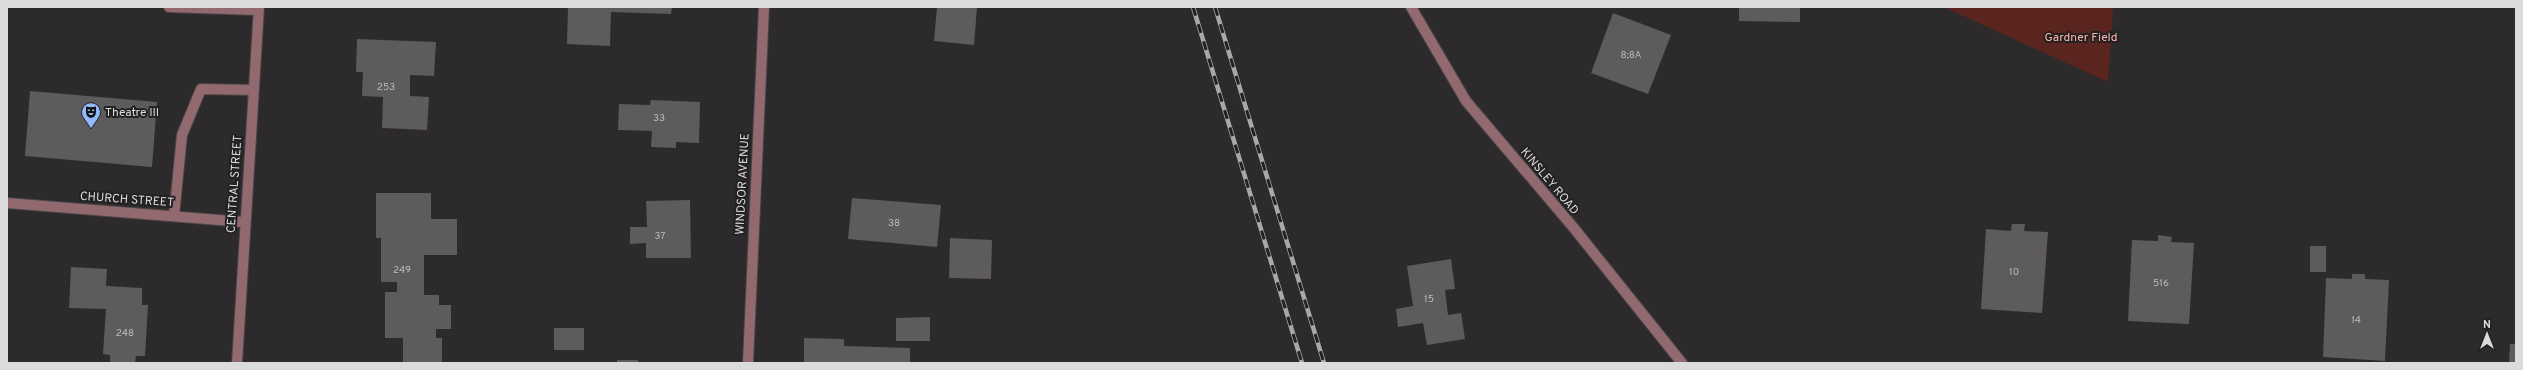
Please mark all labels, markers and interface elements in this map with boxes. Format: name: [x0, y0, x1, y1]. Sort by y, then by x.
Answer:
park label: Gardner Field: [2045, 30, 2117, 46]
house number: 8;8A: [1620, 49, 1642, 62]
house number: 253: [377, 81, 395, 94]
theatre icon: Theatre III: [80, 101, 102, 129]
place label: Theatre III: [105, 105, 159, 121]
house number: 33: [653, 112, 665, 125]
street label: WINDSOR AVENUE: [732, 133, 754, 235]
street label: CENTRAL STREET: [224, 135, 246, 234]
street label: KINSLEY ROAD: [1516, 145, 1582, 219]
street label: CHURCH STREET: [79, 189, 174, 211]
house number: 38: [888, 217, 900, 230]
house number: 37: [654, 230, 666, 243]
house number: 249: [393, 264, 411, 277]
house number: 10: [2009, 266, 2019, 279]
house number: 516: [2153, 277, 2169, 290]
house number: 15: [1424, 293, 1434, 306]
house number: 14: [2351, 314, 2361, 327]
north arrow: [2467, 314, 2507, 354]
text: N: [2483, 318, 2491, 332]
house number: 248: [116, 327, 134, 340]

